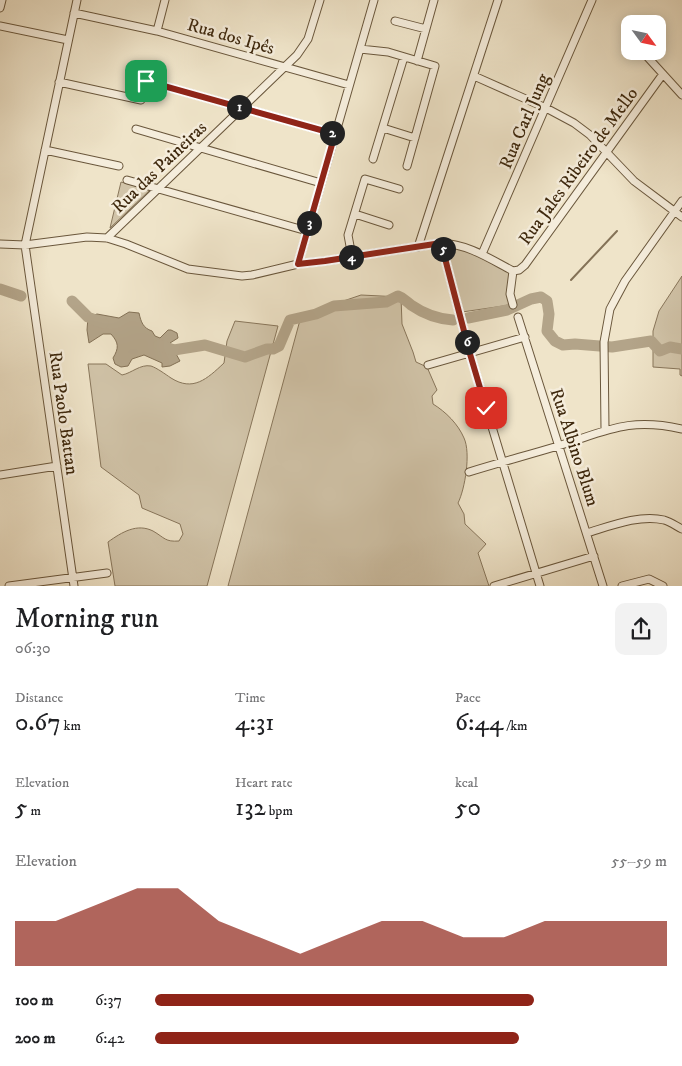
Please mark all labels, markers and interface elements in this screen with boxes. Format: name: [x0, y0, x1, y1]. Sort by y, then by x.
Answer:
street label: Rua dos Ipês: [185, 14, 277, 60]
north arrow: [621, 15, 666, 60]
map controls: [621, 15, 666, 60]
pin: [125, 60, 167, 102]
icon: arrive: [132, 67, 160, 95]
street label: Rua Carl Jung: [495, 70, 555, 172]
street label: Rua Jales Ribeiro de Mello: [514, 83, 643, 250]
pin: 1: [226, 94, 252, 120]
text: 1: [237, 98, 242, 116]
street label: Rua das Paineiras: [108, 117, 212, 218]
pin: 2: [320, 120, 344, 146]
text: 2: [329, 124, 336, 142]
pin: 3: [296, 210, 322, 236]
text: 3: [307, 214, 312, 232]
pin: 5: [430, 236, 456, 262]
text: 5: [440, 240, 447, 258]
pin: 4: [338, 244, 364, 270]
text: 4: [347, 248, 356, 266]
pin: 6: [454, 330, 480, 354]
text: 6: [464, 333, 471, 351]
street label: Rua Paolo Battan: [43, 350, 83, 477]
street label: Rua Albino Blum: [545, 385, 604, 509]
pin: [465, 387, 507, 429]
icon: check: [472, 394, 500, 422]
text: Morning run: [15, 601, 159, 636]
button: share: [615, 603, 667, 655]
text: 06:30: [15, 638, 51, 658]
text: Distance: [15, 689, 63, 707]
text: Time: [235, 689, 265, 707]
text: Pace: [455, 689, 481, 707]
text: 0.67: [15, 707, 61, 738]
text: 4:31: [235, 707, 274, 738]
text: 6:44: [455, 707, 503, 738]
text: km: [61, 717, 81, 735]
text: /km: [503, 717, 528, 735]
text: Elevation: [15, 774, 69, 792]
text: Heart rate: [235, 774, 292, 792]
text: kcal: [455, 774, 478, 792]
text: 5: [15, 792, 27, 823]
text: 132: [235, 792, 266, 823]
text: 50: [455, 792, 481, 823]
text: m: [27, 802, 41, 820]
text: bpm: [266, 802, 293, 820]
text: Elevation: [15, 851, 77, 871]
text: 55–59 m: [611, 851, 667, 871]
text: 100 m: [15, 990, 54, 1010]
text: 6:37: [95, 990, 122, 1010]
text: 200 m: [15, 1028, 56, 1048]
text: 6:42: [95, 1028, 125, 1048]

